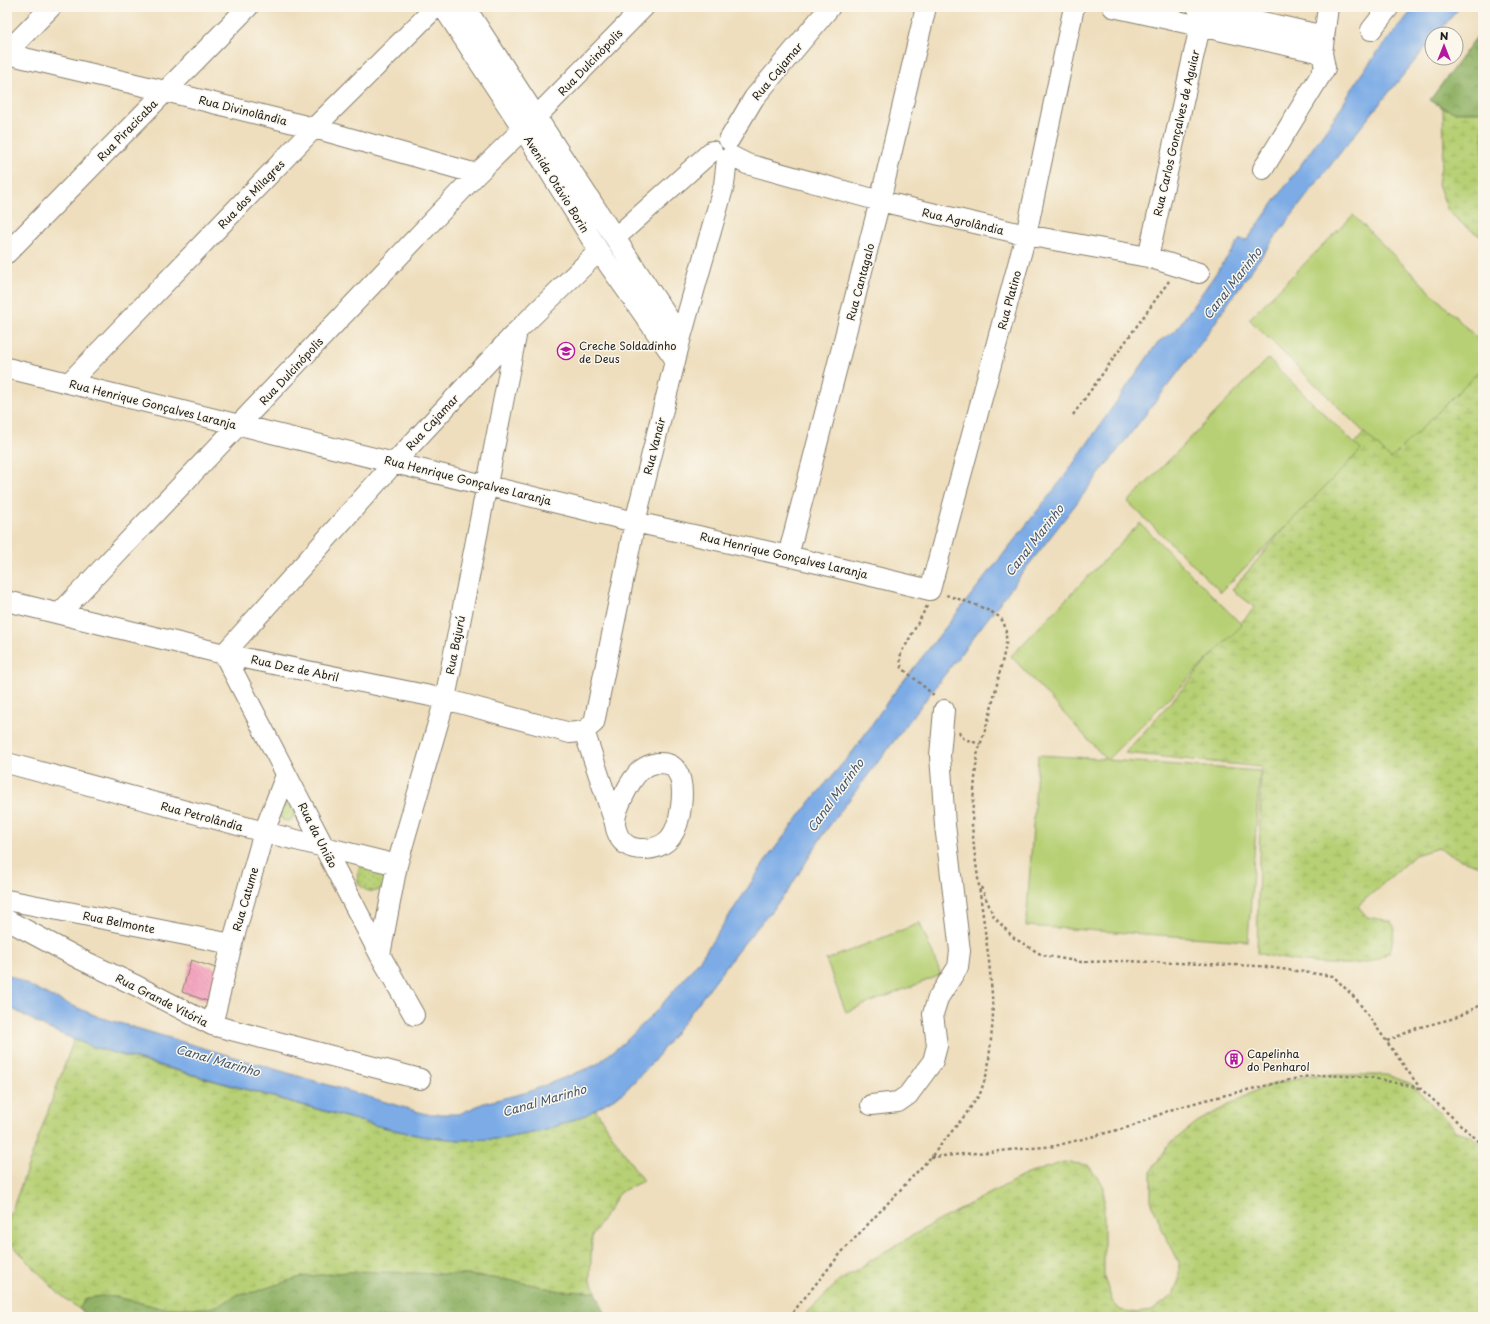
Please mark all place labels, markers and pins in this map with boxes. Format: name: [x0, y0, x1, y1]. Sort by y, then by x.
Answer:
place label: Creche Soldadinho de Deus: [579, 337, 677, 367]
school or university icon: Creche Soldadinho de Deus: [556, 341, 576, 361]
place label: Capelinha do Penharol: [1247, 1045, 1310, 1075]
building icon: Capelinha do Penharol: [1224, 1049, 1244, 1069]

